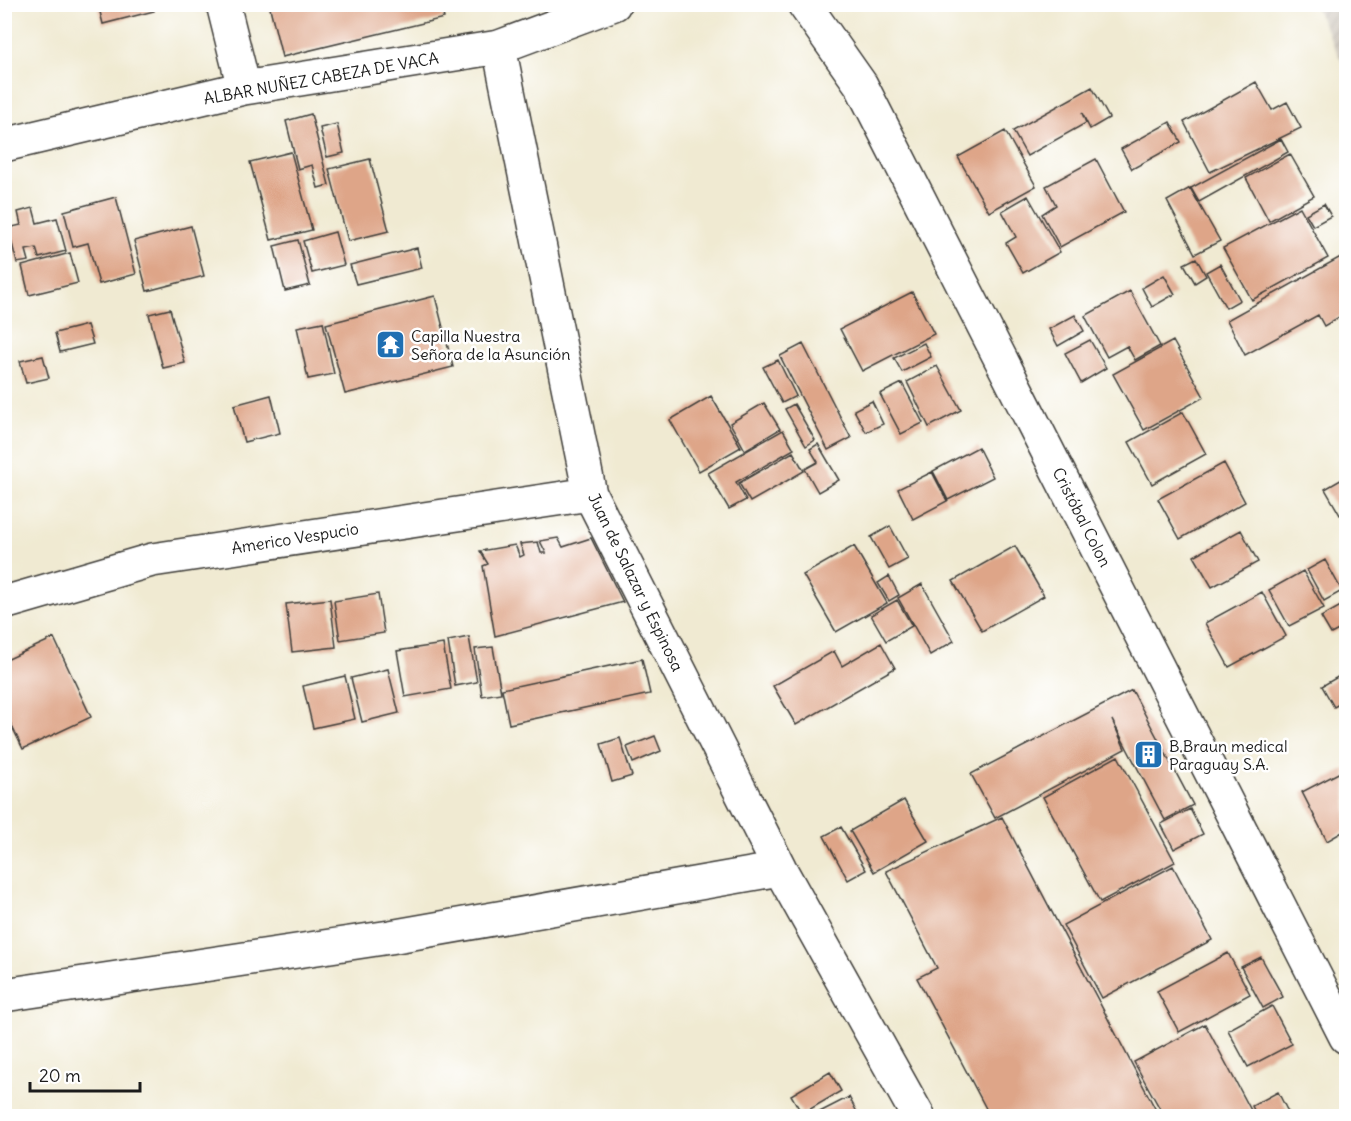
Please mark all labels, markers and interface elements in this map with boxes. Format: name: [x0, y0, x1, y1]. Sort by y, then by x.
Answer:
street label: ALBAR NUÑEZ CABEZA DE VACA: [202, 47, 440, 109]
place label: Capilla Nuestra Señora de la Asunción: [411, 326, 571, 364]
temple icon: Capilla Nuestra Señora de la Asunción: [374, 329, 406, 361]
street label: Cristóbal Colon: [1048, 464, 1116, 570]
street label: Juan de Salazar y Espinosa: [584, 489, 688, 675]
street label: Americo Vespucio: [230, 518, 360, 558]
place label: B.Braun medical Paraguay S.A.: [1169, 736, 1287, 774]
building icon: B.Braun medical Paraguay S.A.: [1132, 739, 1164, 771]
scale bar: [30, 1055, 140, 1093]
text: 20 m: [39, 1064, 81, 1087]

